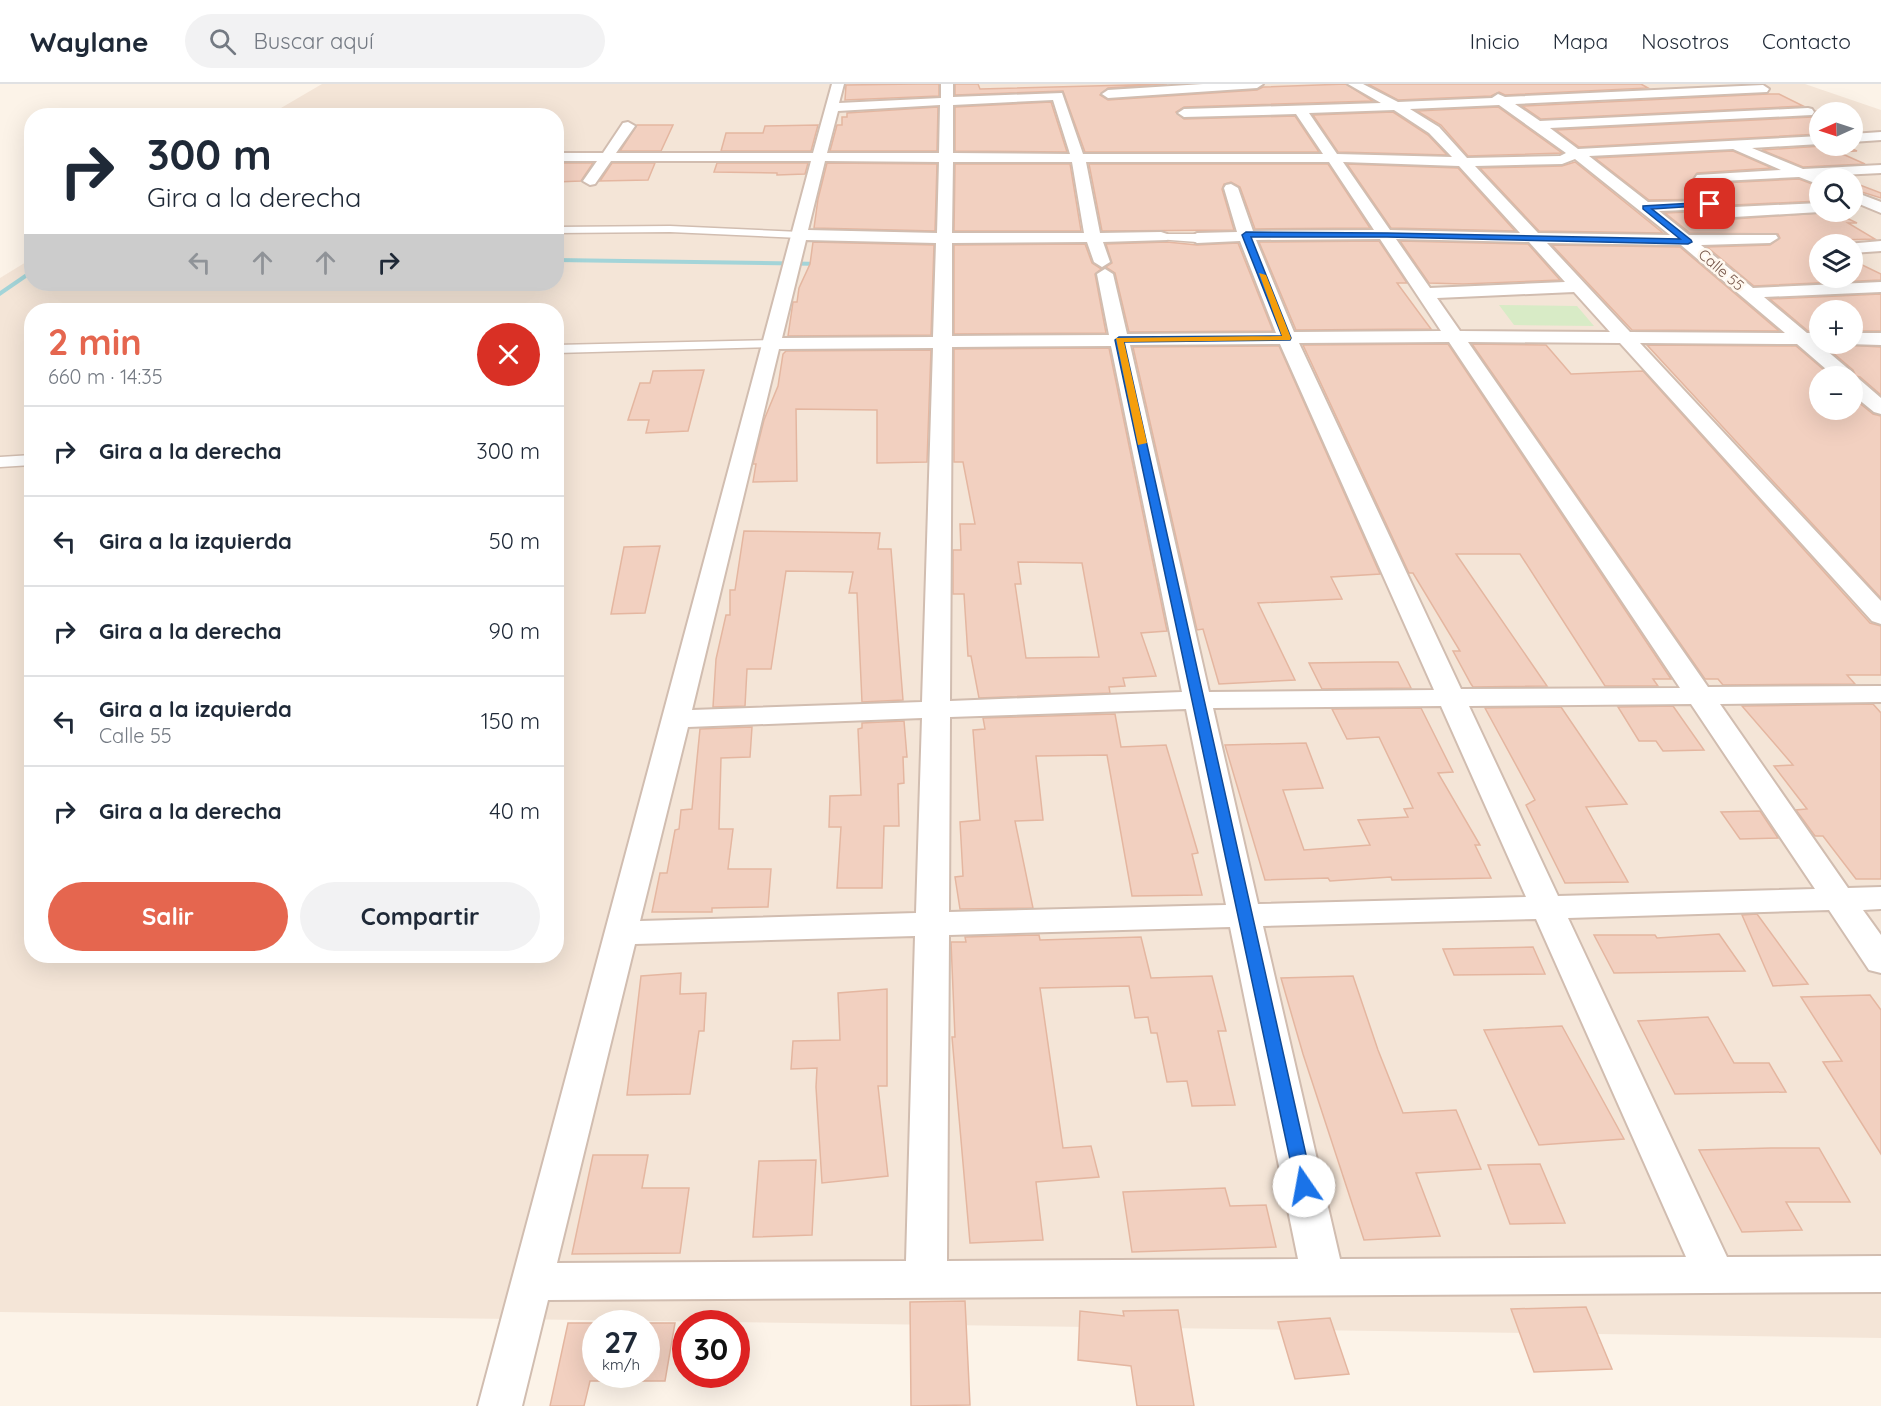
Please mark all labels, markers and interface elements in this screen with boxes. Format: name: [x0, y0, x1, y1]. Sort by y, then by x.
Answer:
search box: [185, 14, 605, 68]
text: Waylane: [30, 24, 149, 59]
icon: search: [206, 25, 239, 58]
text: Buscar aquí: [254, 27, 374, 55]
text: Inicio: [1470, 28, 1520, 54]
text: Mapa: [1553, 28, 1608, 54]
text: Nosotros: [1641, 28, 1729, 54]
text: Contacto: [1762, 28, 1851, 54]
north arrow: [1809, 102, 1863, 156]
map controls: [1809, 102, 1863, 420]
text: 300 m: [147, 128, 272, 181]
icon: right: [48, 132, 126, 210]
button: search: [1809, 168, 1863, 222]
pin: [1684, 178, 1735, 229]
text: Gira a la derecha: [147, 180, 361, 214]
icon: arrive: [1693, 187, 1726, 220]
button: layers: [1809, 234, 1863, 288]
street label: Calle 55: [1695, 245, 1748, 295]
icon: left: [183, 246, 216, 279]
icon: ahead: [246, 246, 279, 279]
icon: ahead: [309, 246, 342, 279]
icon: right: [372, 246, 405, 279]
button: +: [1809, 300, 1863, 354]
text: 2 min: [48, 319, 142, 364]
button: close: [477, 323, 540, 386]
text: 660 m · 14:35: [48, 364, 163, 389]
button: −: [1809, 366, 1863, 420]
icon: right: [48, 435, 81, 468]
text: Gira a la derecha: [99, 437, 282, 465]
text: 300 m: [476, 437, 540, 465]
icon: left: [48, 525, 81, 558]
text: Gira a la izquierda: [99, 527, 292, 555]
text: 50 m: [489, 527, 540, 555]
icon: right: [48, 615, 81, 648]
text: Gira a la derecha: [99, 617, 282, 645]
text: 90 m: [489, 617, 540, 645]
text: Gira a la izquierda: [99, 695, 292, 723]
icon: left: [48, 705, 81, 738]
text: 150 m: [481, 707, 540, 735]
text: Calle 55: [99, 723, 172, 748]
icon: right: [48, 795, 81, 828]
text: Gira a la derecha: [99, 797, 282, 825]
text: 40 m: [489, 797, 540, 825]
button: Salir: [48, 882, 288, 951]
button: Compartir: [300, 882, 540, 951]
position arrow: [1272, 1154, 1336, 1218]
speed limit sign: 30: [672, 1310, 750, 1388]
text: 27: [604, 1323, 638, 1361]
text: km/h: [602, 1355, 640, 1374]

